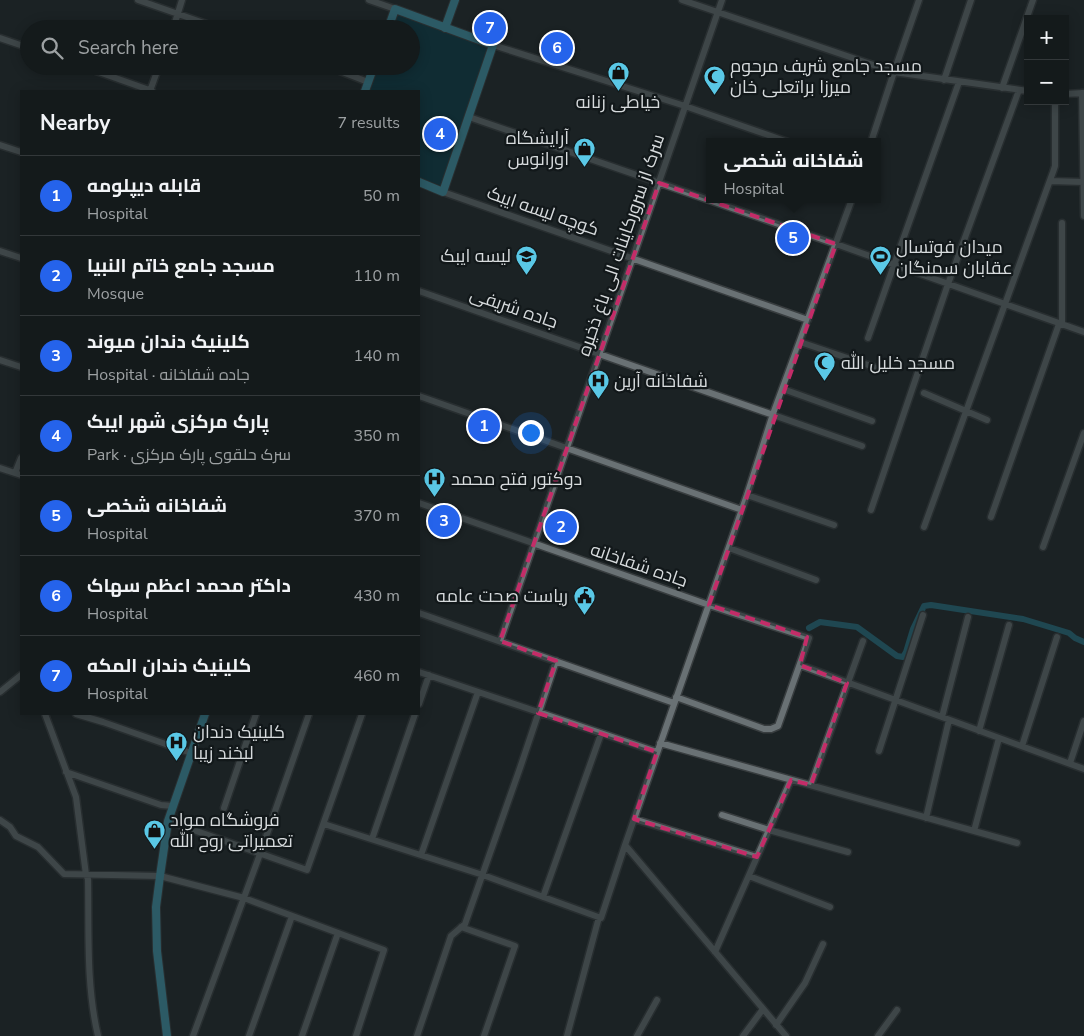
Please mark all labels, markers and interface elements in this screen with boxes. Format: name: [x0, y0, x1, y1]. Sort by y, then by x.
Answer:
pin: 7: [474, 9, 506, 47]
map controls: [1024, 15, 1069, 105]
button: +: [1024, 15, 1069, 60]
search box: [20, 20, 420, 75]
pin: 6: [541, 29, 573, 67]
icon: search: [38, 34, 66, 62]
text: Search here: [78, 35, 179, 61]
place label: مسجد جامع شریف مرحوم میرزا براتعلی خان: [730, 54, 922, 99]
shop icon: خیاطی زنانه: [606, 60, 630, 91]
button: −: [1024, 60, 1069, 105]
mosque icon: مسجد جامع شریف مرحوم میرزا براتعلی خان: [702, 64, 726, 95]
place label: خیاطی زنانه: [576, 90, 660, 114]
text: Nearby: [40, 109, 110, 137]
text: 7 results: [338, 112, 400, 134]
pin: 4: [424, 115, 456, 153]
place label: آرایشگاه اورانوس: [506, 126, 569, 171]
street label: سرک از سرورکاینات الی باغ ذخیره: [572, 131, 670, 359]
shop icon: آرایشگاه اورانوس: [573, 136, 597, 167]
popup: [706, 138, 881, 203]
text: شفاخانه شخصی: [723, 148, 864, 174]
text: قابله دیپلومه: [87, 173, 201, 199]
text: Hospital: [723, 178, 784, 200]
street label: کوچه لیسه ایبک: [484, 181, 602, 241]
text: 1: [51, 185, 61, 207]
text: 50 m: [363, 185, 400, 207]
text: Hospital: [87, 203, 148, 225]
pin: 5: [777, 219, 809, 257]
place label: میدان فوتسال عقابان سمنگان: [896, 235, 1013, 280]
place label: لیسه ایبک: [441, 244, 511, 268]
school or university icon: لیسه ایبک: [515, 244, 539, 275]
sports icon: میدان فوتسال عقابان سمنگان: [868, 245, 892, 276]
text: مسجد جامع خاتم النبیا: [87, 253, 275, 279]
text: 2: [51, 265, 61, 287]
text: 110 m: [353, 265, 400, 287]
street label: جاده شریفی: [467, 282, 561, 334]
text: Mosque: [87, 283, 144, 305]
text: کلینیک دندان میوند: [87, 329, 250, 355]
text: 3: [51, 345, 61, 367]
text: 140 m: [353, 345, 400, 367]
mosque icon: مسجد خلیل الله: [813, 351, 837, 382]
place label: مسجد خلیل الله: [841, 351, 955, 375]
text: Hospital · جاده شفاخانه: [87, 364, 250, 386]
hospital icon: شفاخانه آرین: [586, 369, 610, 400]
place label: شفاخانه آرین: [614, 369, 708, 393]
pin: 1: [468, 407, 500, 445]
text: پارک مرکزی شهر ایبک: [87, 409, 269, 435]
your location: [518, 420, 544, 446]
text: 4: [51, 425, 61, 447]
text: 350 m: [353, 425, 400, 447]
text: Park · سرک حلقوی پارک مرکزی: [87, 444, 291, 466]
hospital icon: دوکتور فتح محمد: [423, 467, 447, 498]
place label: دوکتور فتح محمد: [451, 467, 582, 491]
text: شفاخانه شخصی: [87, 493, 227, 519]
pin: 3: [428, 502, 460, 540]
text: 5: [51, 505, 61, 527]
text: 370 m: [353, 505, 400, 527]
pin: 2: [545, 508, 577, 546]
text: Hospital: [87, 523, 148, 545]
street label: جاده شفاخانه: [587, 537, 691, 593]
text: داکتر محمد اعظم سهاک: [87, 573, 291, 599]
place label: ریاست صحت عامه: [436, 584, 568, 608]
public building icon: ریاست صحت عامه: [572, 584, 596, 615]
text: 6: [51, 585, 61, 607]
text: 430 m: [353, 585, 400, 607]
text: Hospital: [87, 603, 148, 625]
text: کلینیک دندان المکه: [87, 653, 251, 679]
text: 7: [51, 665, 61, 687]
text: 460 m: [353, 665, 400, 687]
text: Hospital: [87, 683, 148, 705]
place label: کلینیک دندان لبخند زیبا: [193, 720, 285, 765]
hospital icon: کلینیک دندان لبخند زیبا: [165, 730, 189, 761]
place label: فروشگاه مواد تعمیراتی روح الله: [170, 808, 293, 853]
shop icon: فروشگاه مواد تعمیراتی روح الله: [142, 818, 166, 849]

